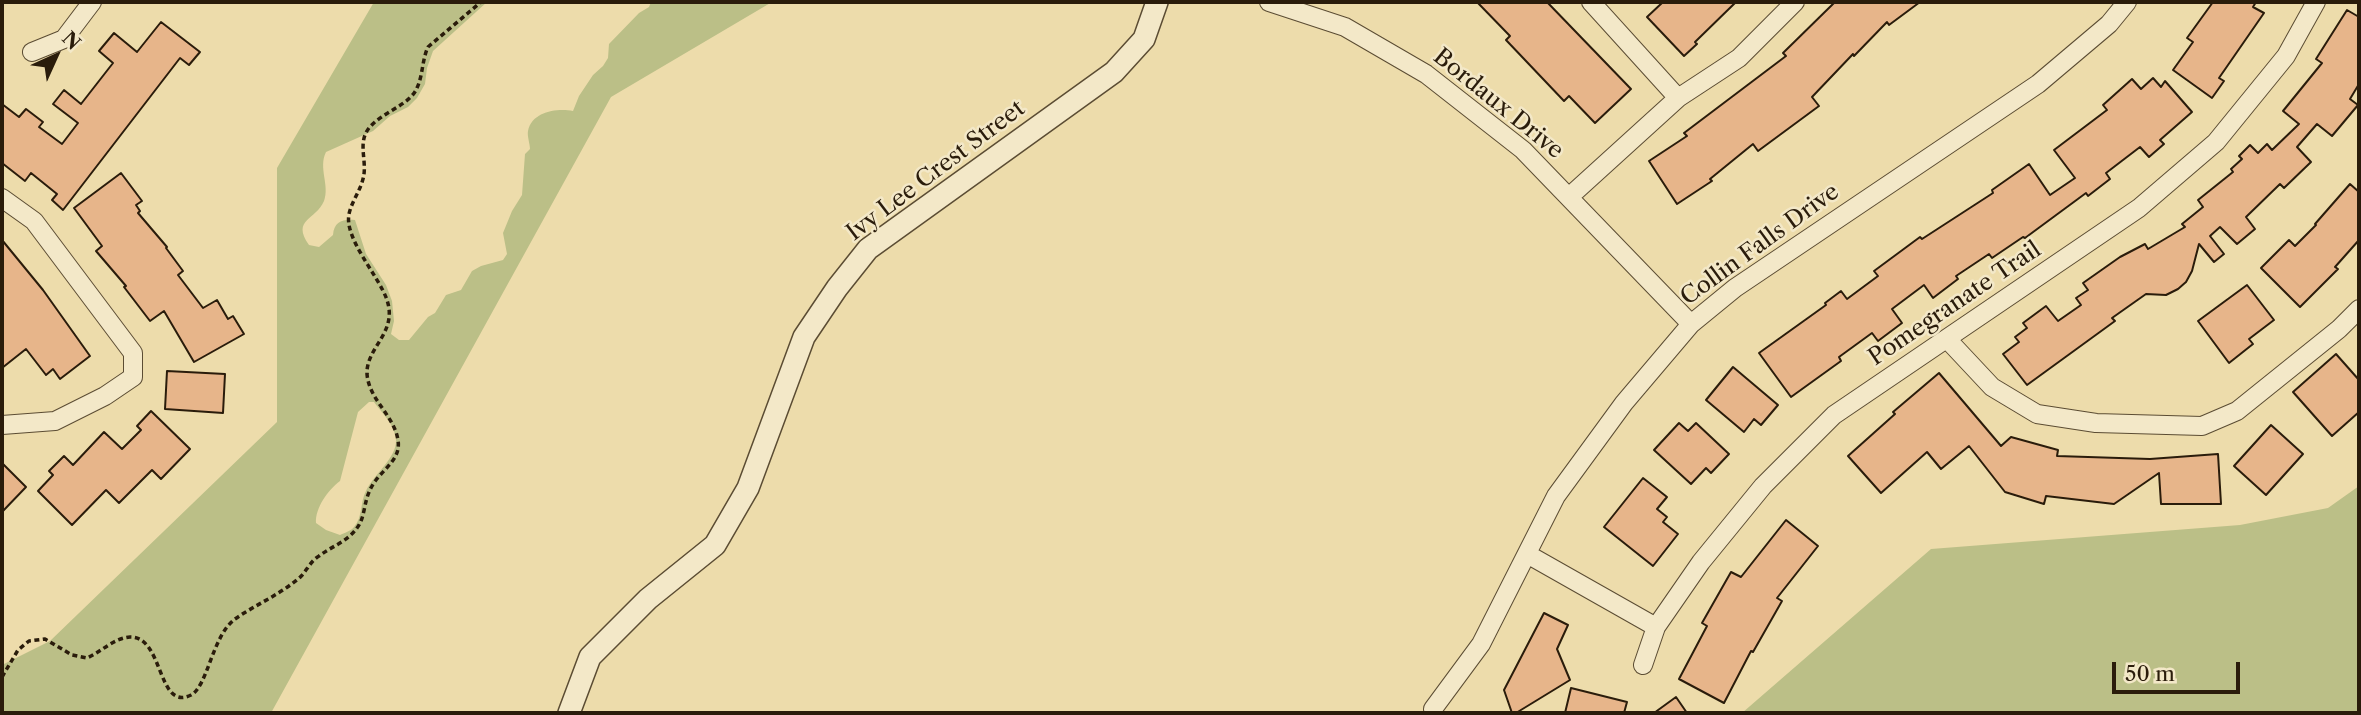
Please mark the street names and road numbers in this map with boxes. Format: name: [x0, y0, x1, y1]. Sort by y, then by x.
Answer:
street label: Bordaux Drive: [1427, 43, 1569, 165]
street label: Ivy Lee Crest Street: [842, 95, 1030, 247]
street label: Collin Falls Drive: [1675, 178, 1845, 312]
street label: Pomegranate Trail: [1864, 236, 2046, 372]

